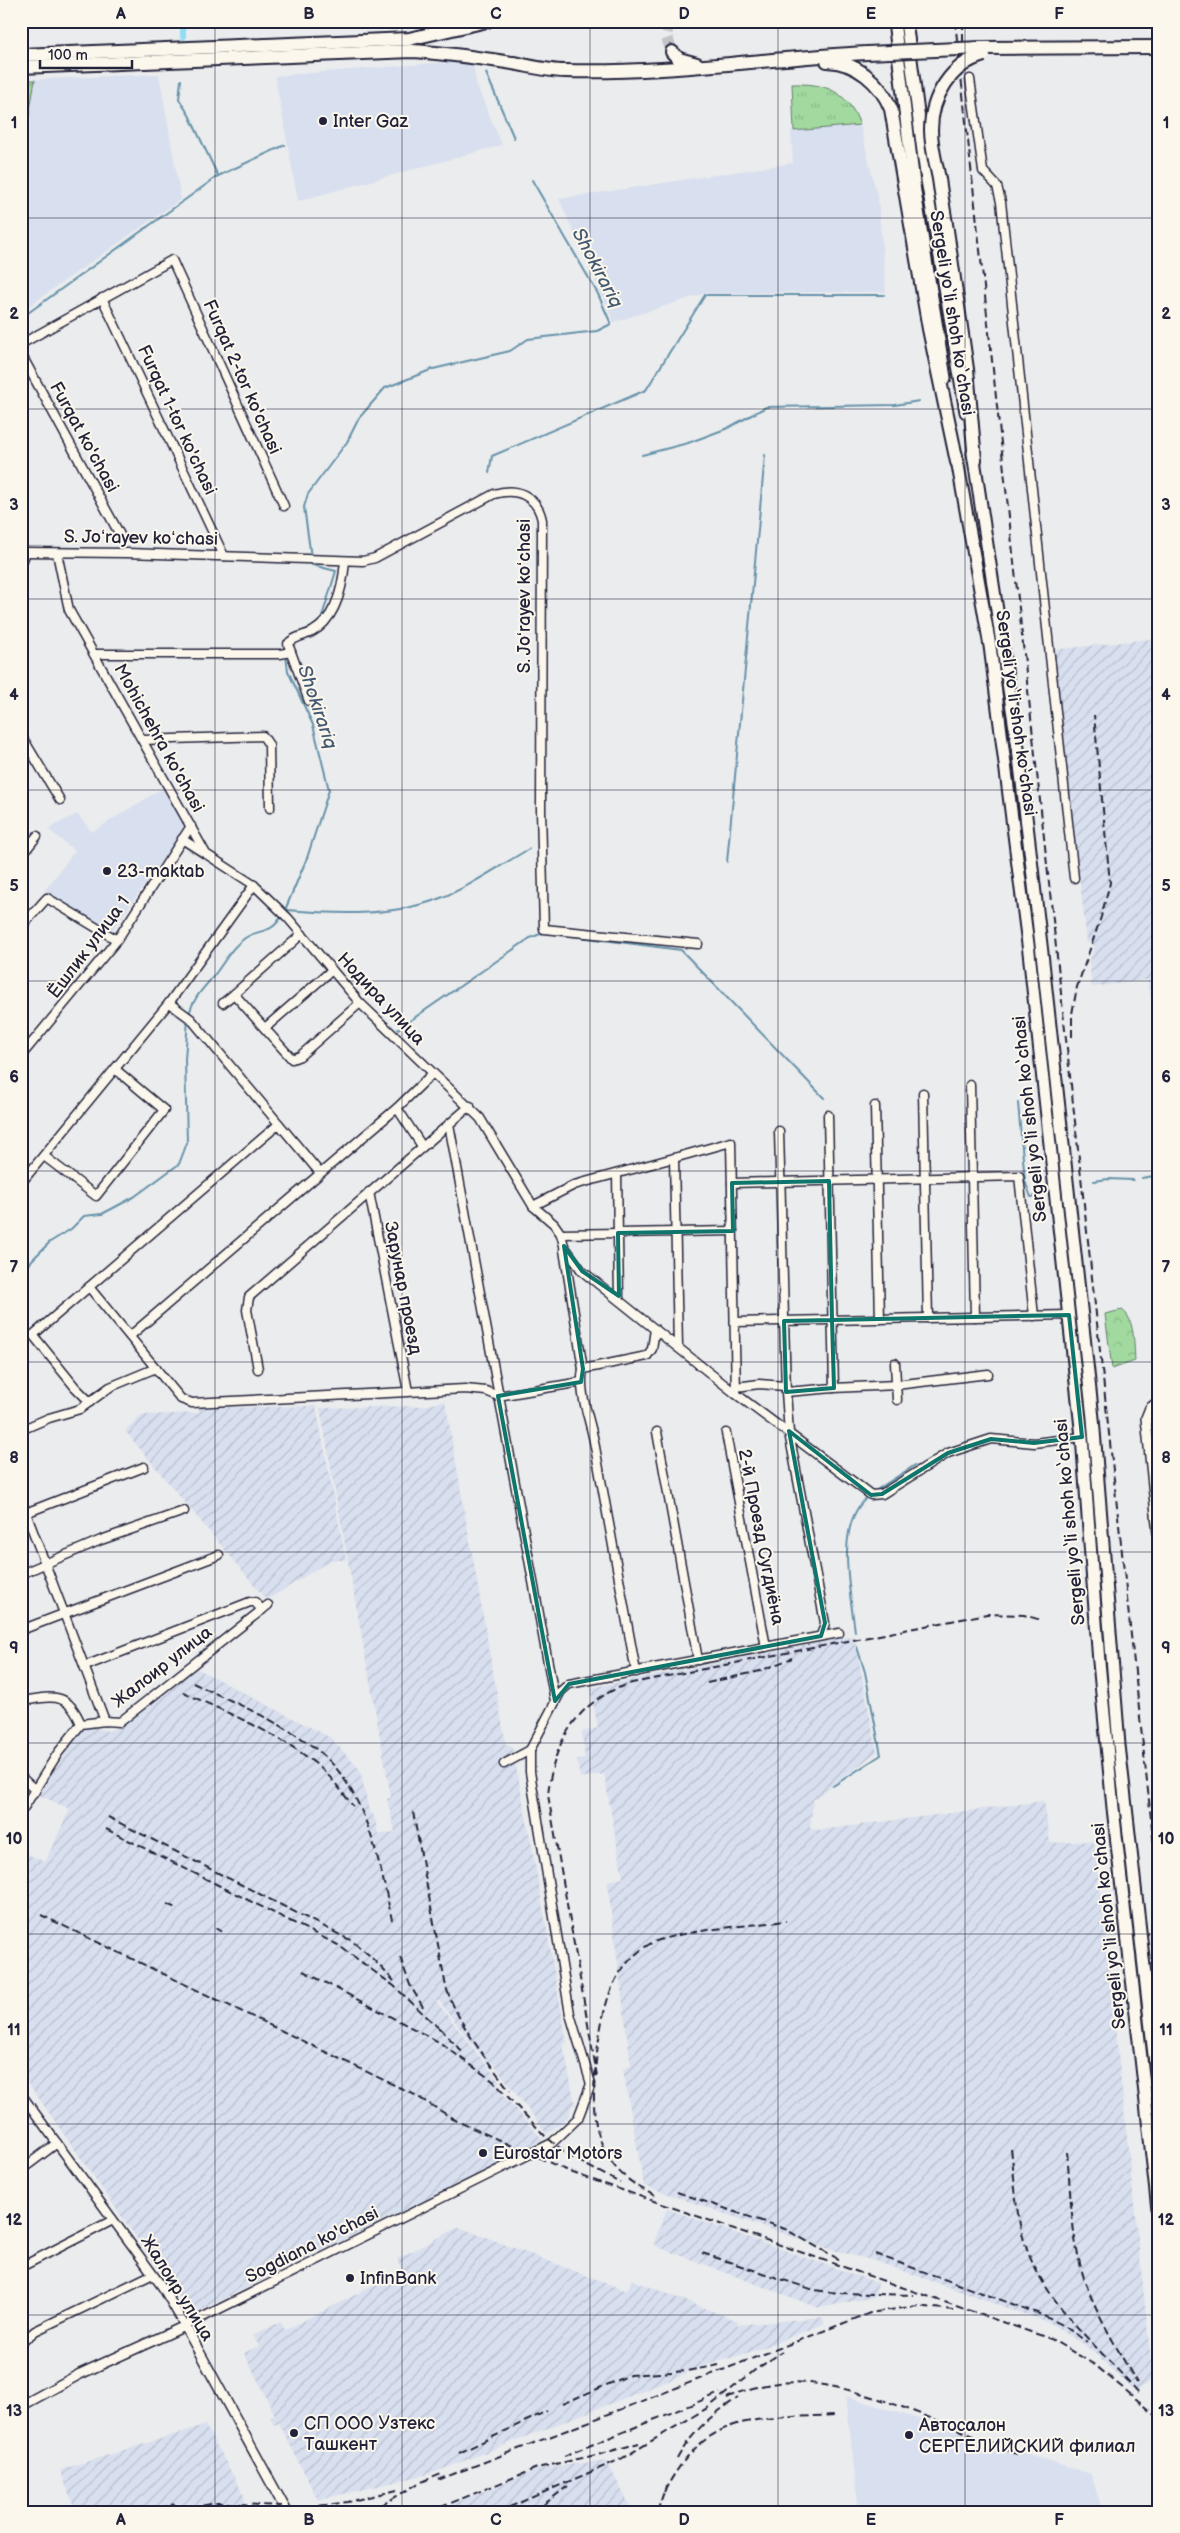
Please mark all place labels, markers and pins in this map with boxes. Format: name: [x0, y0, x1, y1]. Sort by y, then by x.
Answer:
place label: Inter Gaz: [333, 111, 408, 132]
marker: Inter Gaz: [317, 115, 329, 127]
place label: 23-maktab: [117, 861, 205, 882]
marker: 23-maktab: [101, 865, 113, 877]
place label: Eurostar Motors: [493, 2143, 622, 2164]
marker: Eurostar Motors: [477, 2147, 489, 2159]
place label: InfinBank: [360, 2268, 436, 2289]
marker: InfinBank: [344, 2272, 356, 2284]
place label: СП ООО Узтекс Ташкент: [304, 2413, 435, 2455]
place label: Автосалон СЕРГЕЛИЙСКИЙ филиал: [918, 2415, 1135, 2457]
marker: СП ООО Узтекс Ташкент: [288, 2427, 300, 2439]
marker: Автосалон СЕРГЕЛИЙСКИЙ филиал: [903, 2429, 915, 2441]

